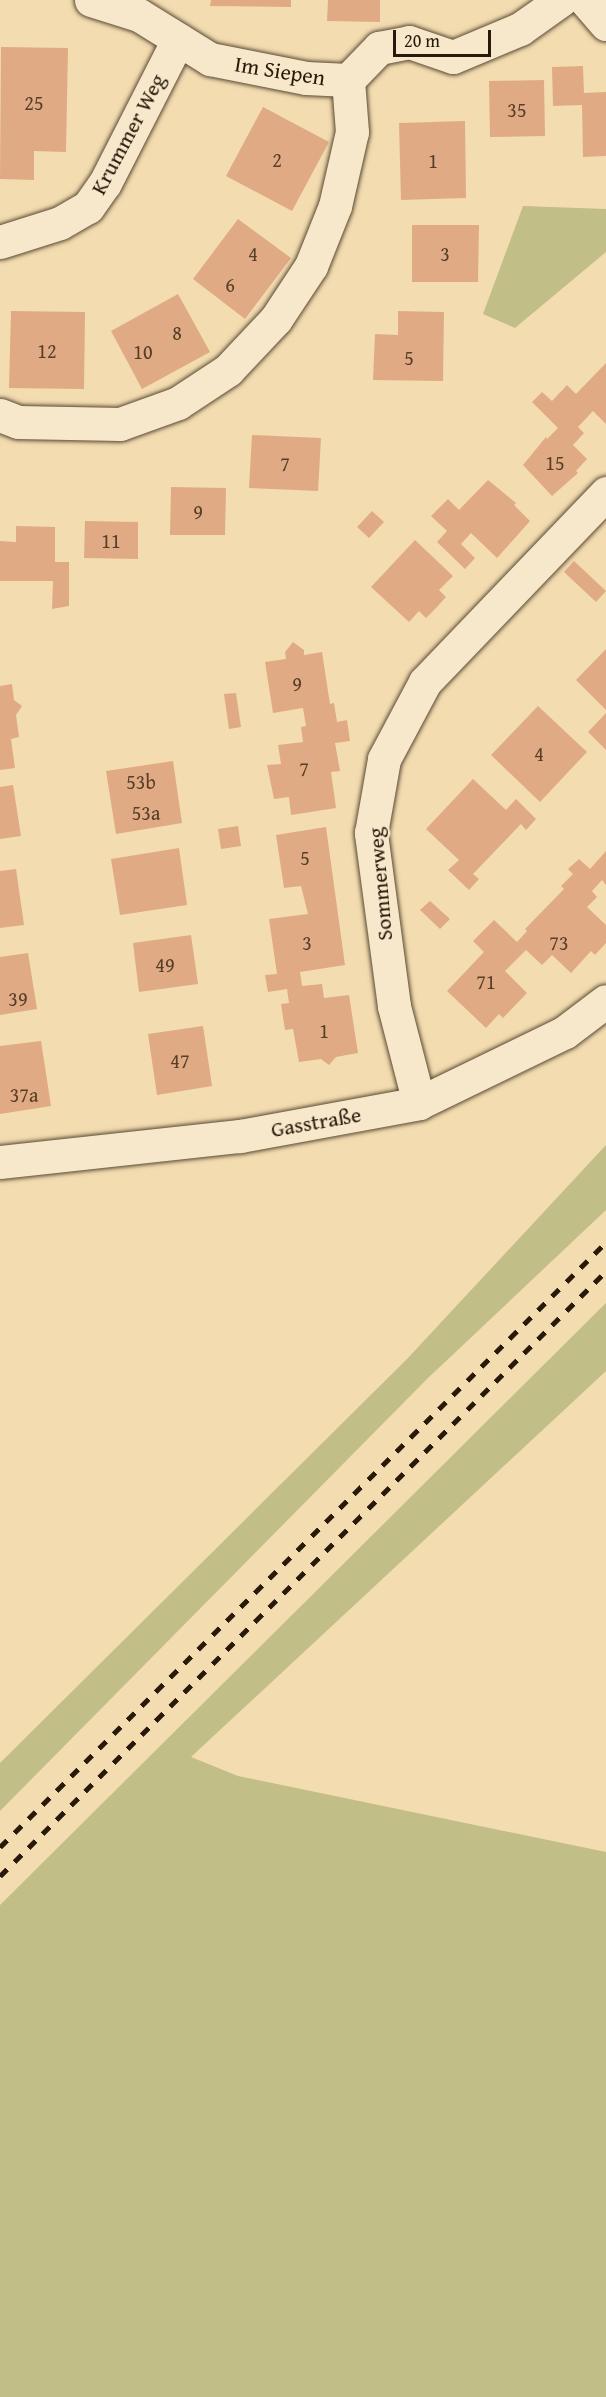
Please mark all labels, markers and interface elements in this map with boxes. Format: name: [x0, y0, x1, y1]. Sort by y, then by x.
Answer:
scale bar: [396, 18, 494, 56]
text: 20 m: [404, 27, 440, 54]
street label: Im Siepen: [233, 51, 327, 91]
street label: Krummer Weg: [85, 69, 171, 199]
house number: 25: [24, 90, 44, 114]
house number: 35: [507, 97, 527, 121]
house number: 2: [272, 147, 282, 171]
house number: 1: [428, 148, 438, 172]
house number: 4: [248, 241, 258, 265]
house number: 3: [440, 241, 450, 265]
house number: 6: [225, 272, 235, 296]
house number: 8: [172, 320, 182, 344]
house number: 12: [37, 338, 57, 362]
house number: 10: [133, 339, 153, 363]
house number: 5: [404, 345, 414, 369]
house number: 15: [545, 450, 565, 474]
house number: 7: [280, 451, 290, 475]
house number: 9: [193, 499, 203, 523]
house number: 11: [101, 528, 121, 552]
house number: 9: [292, 671, 302, 695]
house number: 4: [534, 741, 544, 765]
house number: 7: [299, 756, 309, 780]
house number: 53b: [126, 769, 156, 793]
house number: 53a: [132, 800, 160, 824]
street label: Sommerweg: [362, 826, 398, 942]
house number: 5: [300, 845, 310, 869]
house number: 3: [302, 930, 312, 954]
house number: 73: [549, 930, 569, 954]
house number: 49: [155, 952, 175, 976]
house number: 71: [476, 969, 496, 993]
house number: 39: [8, 986, 28, 1010]
house number: 1: [319, 1018, 329, 1042]
house number: 47: [170, 1048, 190, 1072]
house number: 37a: [10, 1082, 38, 1106]
street label: Gasstraße: [269, 1101, 363, 1143]

